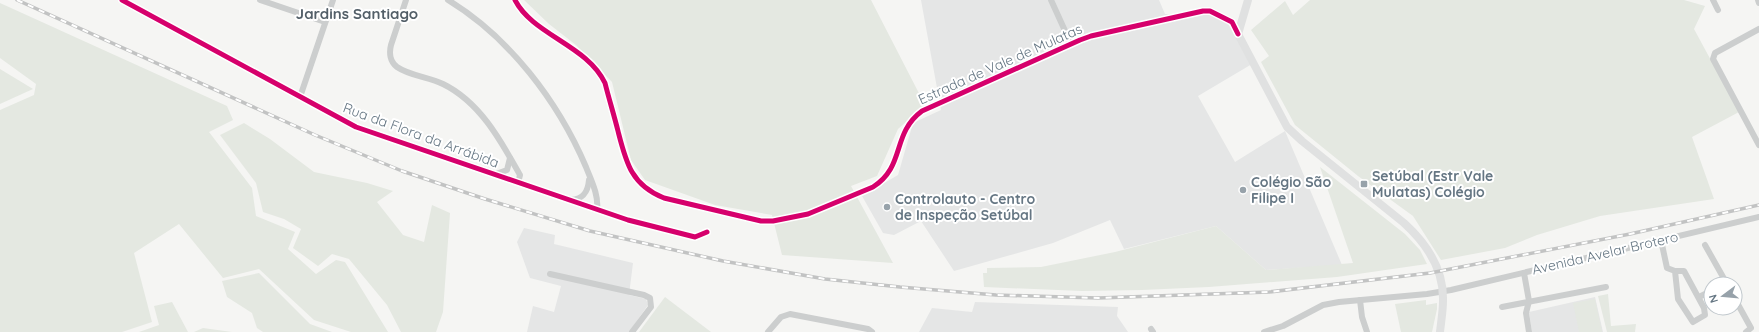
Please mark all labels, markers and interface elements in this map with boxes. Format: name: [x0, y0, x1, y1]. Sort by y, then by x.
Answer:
district label: Jardins Santiago: [296, 4, 418, 23]
street label: Estrada de Vale de Mulatas: [915, 20, 1085, 108]
street label: Rua da Flora da Arrábida: [341, 98, 501, 172]
place label: Setúbal (Estr Vale Mulatas) Colégio: [1372, 167, 1493, 201]
place label: Colégio São Filipe I: [1251, 173, 1331, 207]
marker: Setúbal (Estr Vale Mulatas) Colégio: [1359, 179, 1369, 189]
marker: Colégio São Filipe I: [1238, 185, 1248, 195]
place label: Controlauto - Centro de Inspeção Setúbal: [895, 190, 1035, 224]
marker: Controlauto - Centro de Inspeção Setúbal: [882, 202, 892, 212]
street label: Avenida Avelar Brotero: [1530, 227, 1680, 279]
north arrow: [1703, 276, 1743, 316]
text: N: [1706, 293, 1721, 305]

